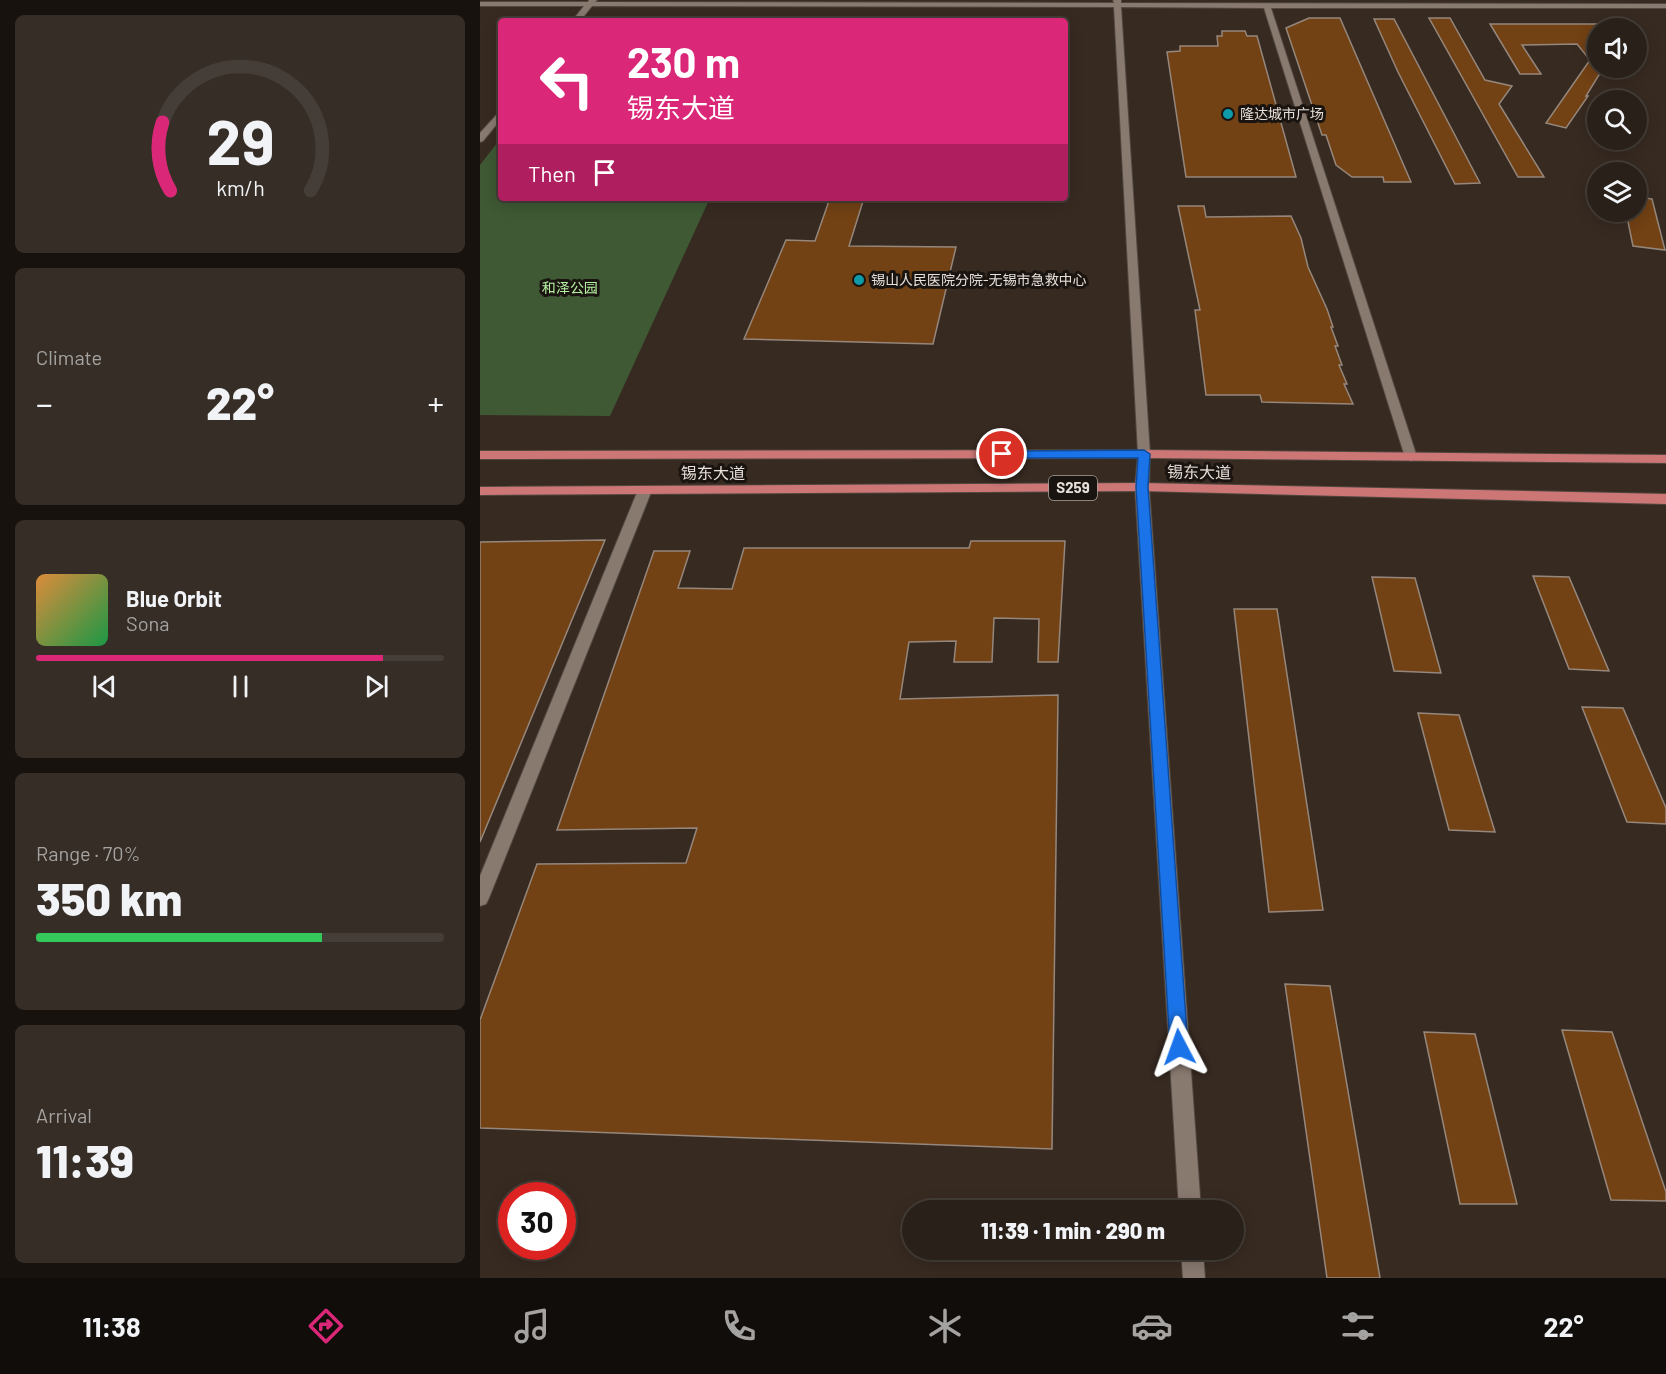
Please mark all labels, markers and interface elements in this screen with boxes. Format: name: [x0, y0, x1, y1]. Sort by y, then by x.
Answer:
map controls: [1587, 18, 1647, 222]
button: sound: [1587, 18, 1647, 78]
text: 230 m: [627, 36, 740, 86]
icon: left: [528, 42, 606, 120]
button: search: [1587, 90, 1647, 150]
text: 锡东大道: [627, 91, 735, 123]
text: 29: [206, 103, 274, 177]
place label: 隆达城市广场: [1240, 105, 1324, 122]
marker: 隆达城市广场: [1221, 107, 1235, 121]
icon: arrive: [588, 156, 621, 189]
text: Then: [528, 160, 576, 186]
button: layers: [1587, 162, 1647, 222]
text: km/h: [216, 175, 264, 200]
place label: 锡山人民医院分院-无锡市急救中心: [871, 271, 1087, 288]
marker: 锡山人民医院分院-无锡市急救中心: [852, 273, 866, 287]
park label: 和泽公园: [542, 279, 598, 296]
text: Climate: [36, 345, 102, 369]
text: 22°: [206, 375, 274, 429]
text: −: [36, 383, 53, 423]
text: +: [427, 383, 444, 423]
pin: [976, 428, 1027, 479]
icon: arrive: [985, 437, 1018, 470]
street label: 锡东大道: [1167, 461, 1231, 482]
street label: 锡东大道: [681, 463, 745, 482]
road number: S259: [1049, 476, 1097, 500]
text: Blue Orbit: [126, 585, 222, 611]
text: Sona: [126, 611, 170, 635]
icon: previous: [88, 670, 121, 703]
icon: pause: [224, 670, 257, 703]
icon: next: [360, 670, 393, 703]
text: Range · 70%: [36, 841, 141, 865]
text: 350 km: [36, 871, 182, 925]
position arrow: [1147, 1015, 1211, 1079]
text: Arrival: [36, 1103, 92, 1127]
text: 11:39: [36, 1133, 134, 1187]
speed limit sign: 30: [498, 1182, 576, 1260]
text: 11:39 · 1 min · 290 m: [981, 1217, 1165, 1243]
icon: directions: [305, 1305, 347, 1347]
icon: music: [511, 1305, 553, 1347]
icon: phone: [718, 1305, 760, 1347]
icon: climate: [924, 1305, 966, 1347]
icon: car: [1131, 1305, 1173, 1347]
icon: filters: [1337, 1305, 1379, 1347]
text: 11:38: [82, 1310, 141, 1342]
text: 22°: [1543, 1310, 1584, 1342]

